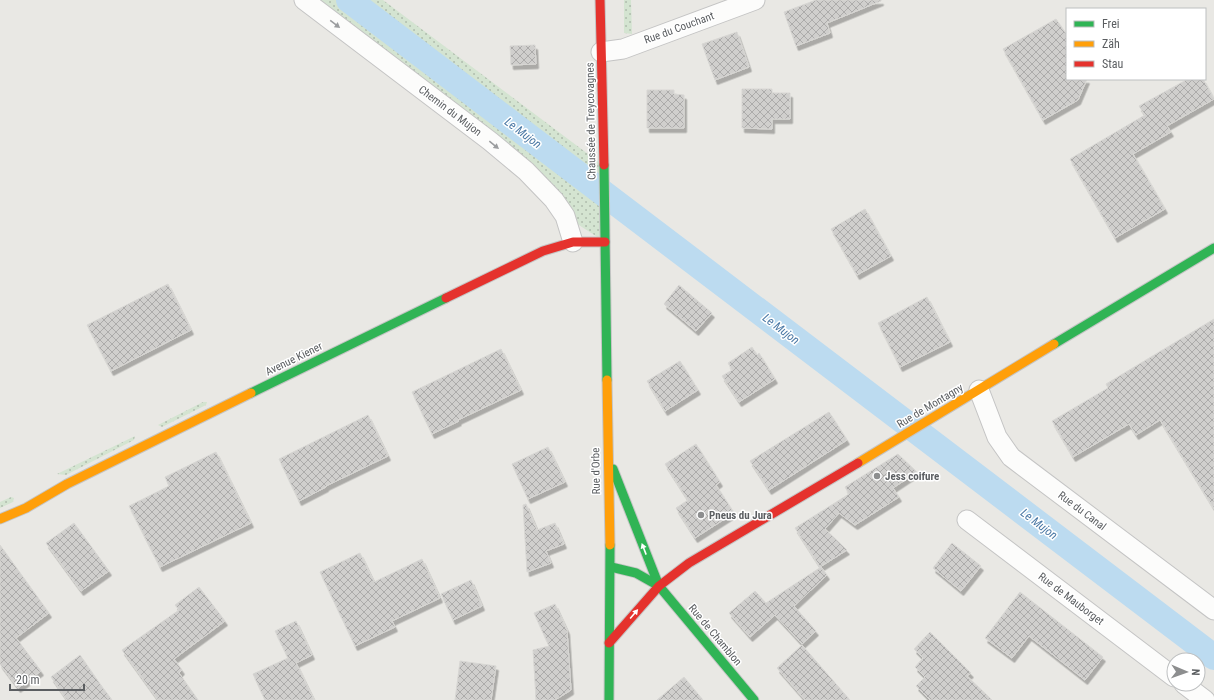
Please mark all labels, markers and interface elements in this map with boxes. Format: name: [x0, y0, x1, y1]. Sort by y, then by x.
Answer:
legend: [1066, 8, 1206, 80]
street label: Rue du Couchant: [642, 9, 716, 47]
text: Frei: [1102, 17, 1120, 31]
one-way arrow: [329, 20, 340, 28]
text: Zäh: [1102, 37, 1120, 51]
text: Stau: [1102, 57, 1124, 71]
street label: Chaussée de Treycovagnes: [583, 62, 599, 180]
street label: Chemin du Mujon: [416, 83, 484, 139]
water label: Le Mujon: [502, 115, 544, 152]
one-way arrow: [488, 141, 499, 149]
water label: Le Mujon: [760, 311, 802, 348]
street label: Avenue Kiener: [263, 339, 325, 378]
street label: Rue de Montagny: [895, 381, 966, 431]
street label: Rue d'Orbe: [589, 448, 603, 494]
place label: Jess coifure: [885, 470, 939, 483]
marker: Jess coifure: [872, 471, 882, 481]
street label: Rue du Canal: [1055, 489, 1109, 533]
water label: Le Mujon: [1018, 506, 1060, 543]
place label: Pneus du Jura: [709, 509, 772, 522]
marker: Pneus du Jura: [696, 510, 706, 520]
one-way arrow: [641, 543, 647, 555]
street label: Rue de Mauborget: [1036, 570, 1106, 628]
street label: Rue de Chamblon: [686, 602, 744, 668]
one-way arrow: [629, 609, 638, 620]
north arrow: [1166, 652, 1206, 692]
scale bar: [10, 666, 84, 692]
text: N: [1189, 669, 1202, 676]
text: 20 m: [16, 673, 40, 687]

